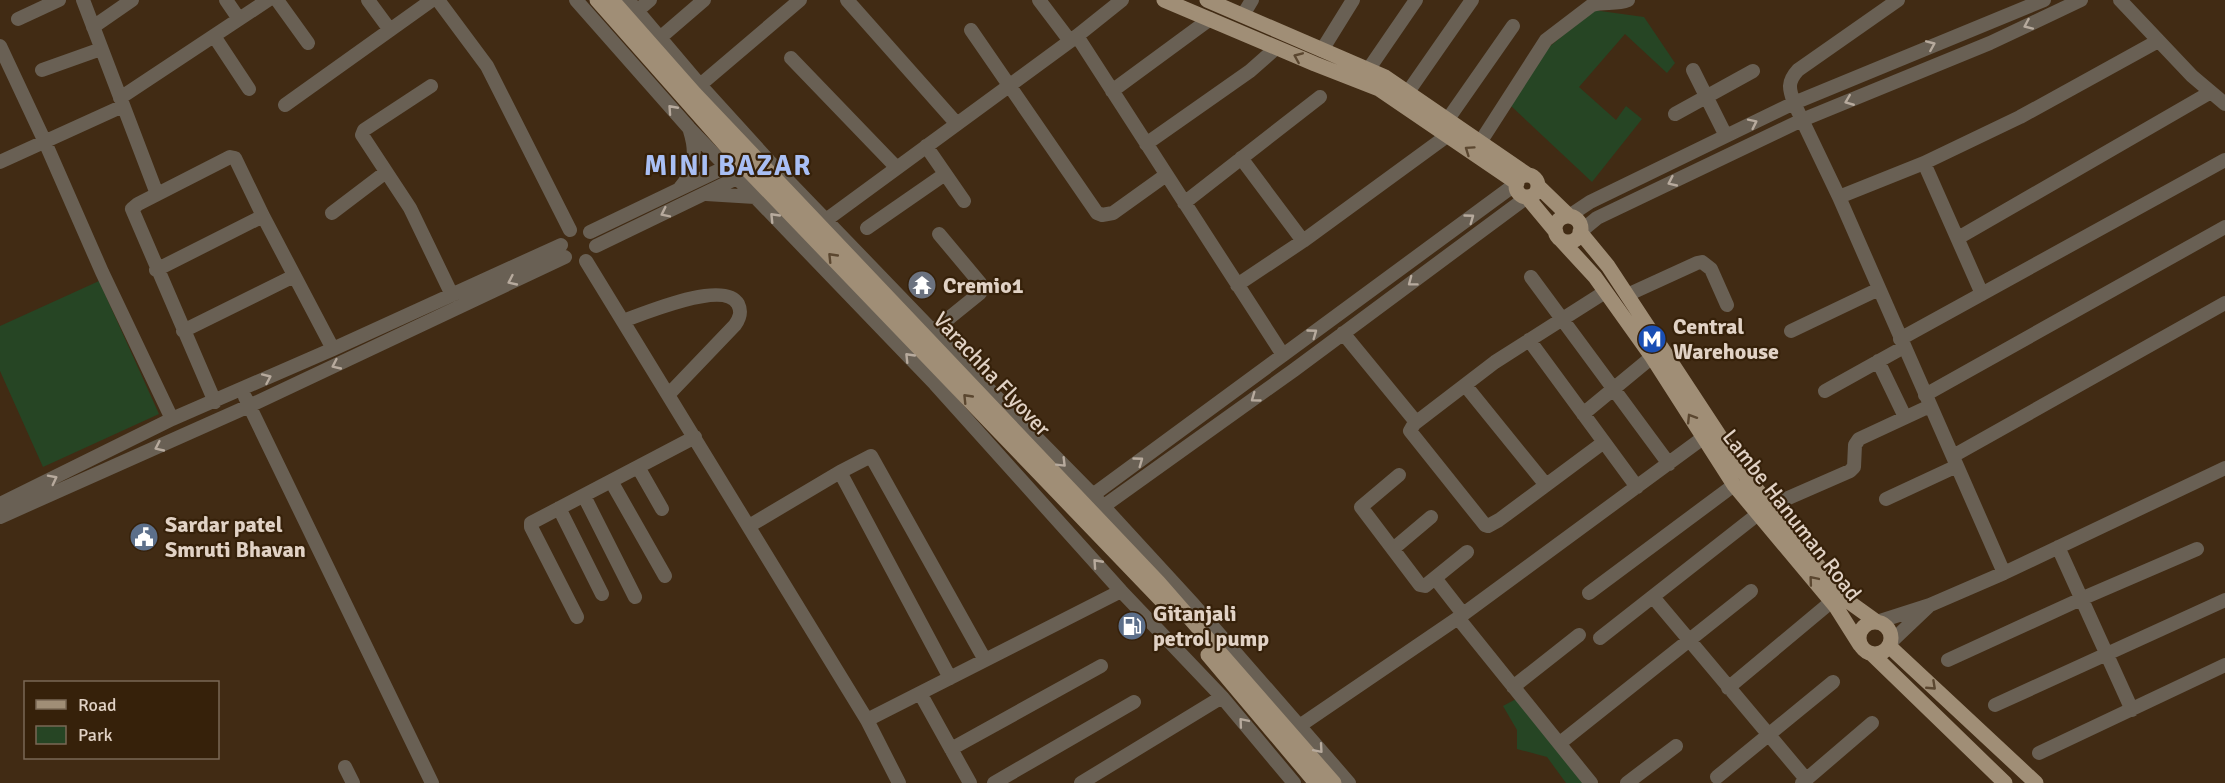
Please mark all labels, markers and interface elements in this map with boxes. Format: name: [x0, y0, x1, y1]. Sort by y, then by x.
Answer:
one-way arrow: [2024, 18, 2035, 30]
one-way arrow: [1925, 41, 1936, 53]
one-way arrow: [1294, 52, 1305, 64]
one-way arrow: [1844, 94, 1855, 106]
one-way arrow: [668, 105, 679, 116]
one-way arrow: [1746, 119, 1757, 131]
one-way arrow: [1464, 146, 1475, 157]
district label: MINI BAZAR: [644, 149, 812, 183]
one-way arrow: [1667, 175, 1678, 187]
one-way arrow: [660, 205, 671, 217]
one-way arrow: [770, 213, 781, 224]
one-way arrow: [1464, 214, 1475, 225]
one-way arrow: [828, 253, 839, 264]
temple icon: Cremio1: [906, 269, 938, 301]
place label: Cremio1: [943, 272, 1024, 299]
one-way arrow: [507, 274, 518, 286]
one-way arrow: [1408, 275, 1419, 286]
street label: Varachha Flyover: [928, 306, 1056, 442]
place label: Central Warehouse: [1673, 313, 1779, 365]
metro station icon: Central Warehouse: [1636, 323, 1668, 355]
one-way arrow: [1306, 329, 1317, 340]
one-way arrow: [905, 354, 916, 365]
one-way arrow: [331, 358, 342, 370]
one-way arrow: [261, 374, 272, 386]
one-way arrow: [1251, 391, 1262, 402]
one-way arrow: [963, 394, 974, 405]
one-way arrow: [1687, 414, 1698, 425]
street label: Lambe Hanuman Road: [1717, 424, 1867, 606]
one-way arrow: [154, 440, 165, 452]
one-way arrow: [1054, 456, 1065, 467]
one-way arrow: [1132, 457, 1143, 468]
one-way arrow: [47, 475, 57, 486]
place label: Sardar patel Smruti Bhavan: [165, 511, 306, 563]
public building icon: Sardar patel Smruti Bhavan: [128, 521, 160, 553]
one-way arrow: [1093, 559, 1104, 570]
one-way arrow: [1810, 576, 1821, 587]
place label: Gitanjali petrol pump: [1153, 600, 1269, 652]
fuel station icon: Gitanjali petrol pump: [1116, 610, 1148, 642]
one-way arrow: [1925, 679, 1936, 690]
legend: [24, 681, 219, 759]
text: Road: [78, 694, 117, 716]
one-way arrow: [1239, 718, 1250, 729]
text: Park: [78, 724, 113, 746]
one-way arrow: [1312, 742, 1323, 753]

